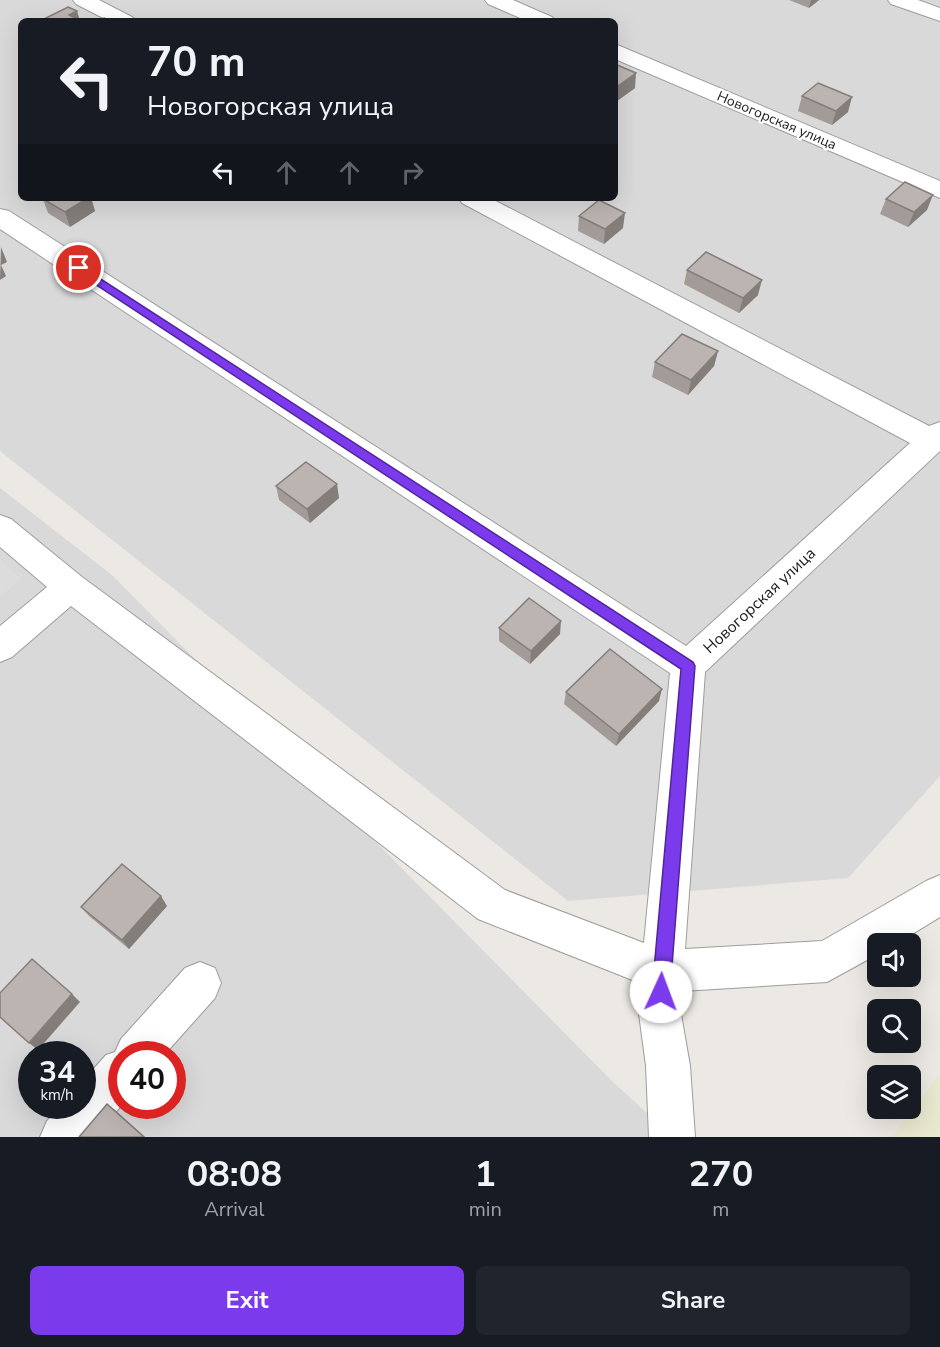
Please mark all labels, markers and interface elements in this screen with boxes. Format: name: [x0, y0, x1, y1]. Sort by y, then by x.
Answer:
text: 70 m: [147, 34, 246, 91]
icon: left: [48, 42, 126, 120]
street label: Новогорская улица: [714, 87, 840, 154]
text: Новогорская улица: [147, 88, 394, 125]
icon: left: [207, 156, 240, 189]
icon: ahead: [270, 156, 303, 189]
icon: ahead: [333, 156, 366, 189]
icon: right: [396, 156, 429, 189]
pin: [53, 242, 104, 293]
icon: arrive: [62, 251, 95, 284]
street label: Новогорская улица: [699, 543, 821, 659]
map controls: [867, 933, 921, 1119]
button: sound: [867, 933, 921, 987]
position arrow: [629, 960, 693, 1024]
button: search: [867, 999, 921, 1053]
speed limit sign: 40: [108, 1041, 186, 1119]
text: 34: [39, 1052, 75, 1093]
button: layers: [867, 1065, 921, 1119]
text: km/h: [40, 1085, 74, 1105]
text: 08:08: [187, 1150, 282, 1199]
text: 1: [474, 1150, 496, 1199]
text: 270: [688, 1150, 753, 1199]
text: Arrival: [204, 1196, 264, 1223]
text: min: [469, 1196, 502, 1223]
text: m: [712, 1196, 729, 1223]
button: Exit: [30, 1266, 464, 1335]
button: Share: [476, 1266, 910, 1335]

